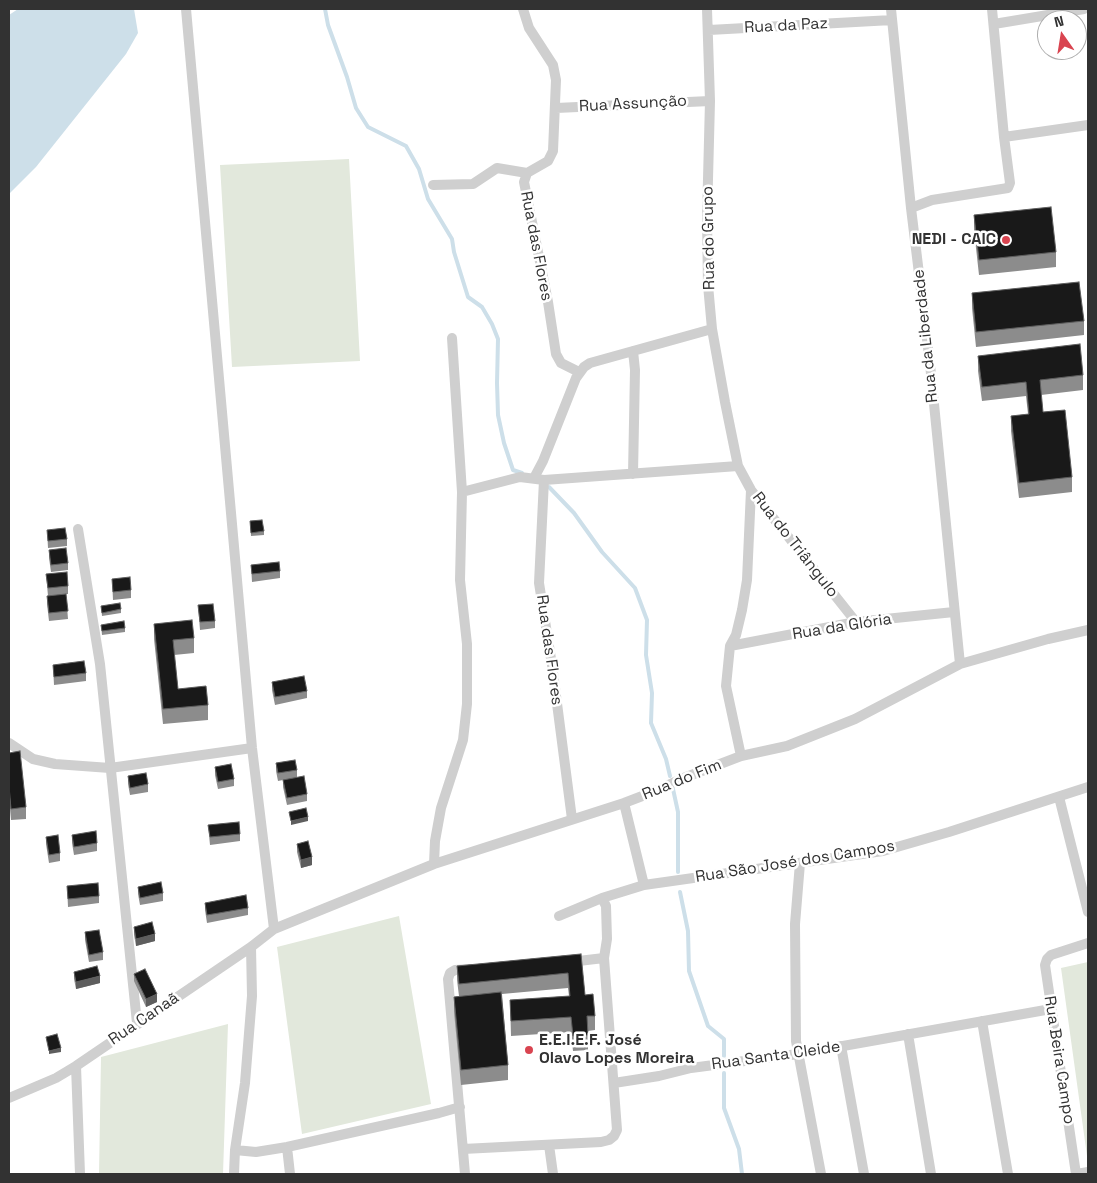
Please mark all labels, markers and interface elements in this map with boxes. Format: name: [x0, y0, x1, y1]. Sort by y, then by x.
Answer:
north arrow: [1037, 10, 1087, 60]
text: N: [1052, 12, 1065, 31]
street label: Rua da Paz: [744, 14, 828, 38]
street label: Rua Assunção: [578, 92, 688, 116]
street label: Rua do Grupo: [698, 186, 720, 290]
street label: Rua das Flores: [516, 190, 556, 302]
place label: NEDI - CAIC: [912, 230, 996, 250]
marker: NEDI - CAIC: [1000, 234, 1012, 246]
street label: Rua da Liberdade: [909, 268, 943, 404]
street label: Rua do Triângulo: [748, 488, 842, 602]
street label: Rua das Flores: [532, 594, 566, 706]
street label: Rua da Glória: [791, 610, 893, 644]
street label: Rua do Fim: [640, 755, 724, 805]
street label: Rua São José dos Campos: [694, 837, 896, 887]
street label: Rua Canaã: [105, 988, 183, 1050]
street label: Rua Beira Campo: [1039, 994, 1079, 1126]
place label: E.E.I.E.F. José Olavo Lopes Moreira: [539, 1031, 694, 1069]
street label: Rua Santa Cleide: [710, 1037, 842, 1075]
marker: E.E.I.E.F. José Olavo Lopes Moreira: [523, 1044, 535, 1056]

